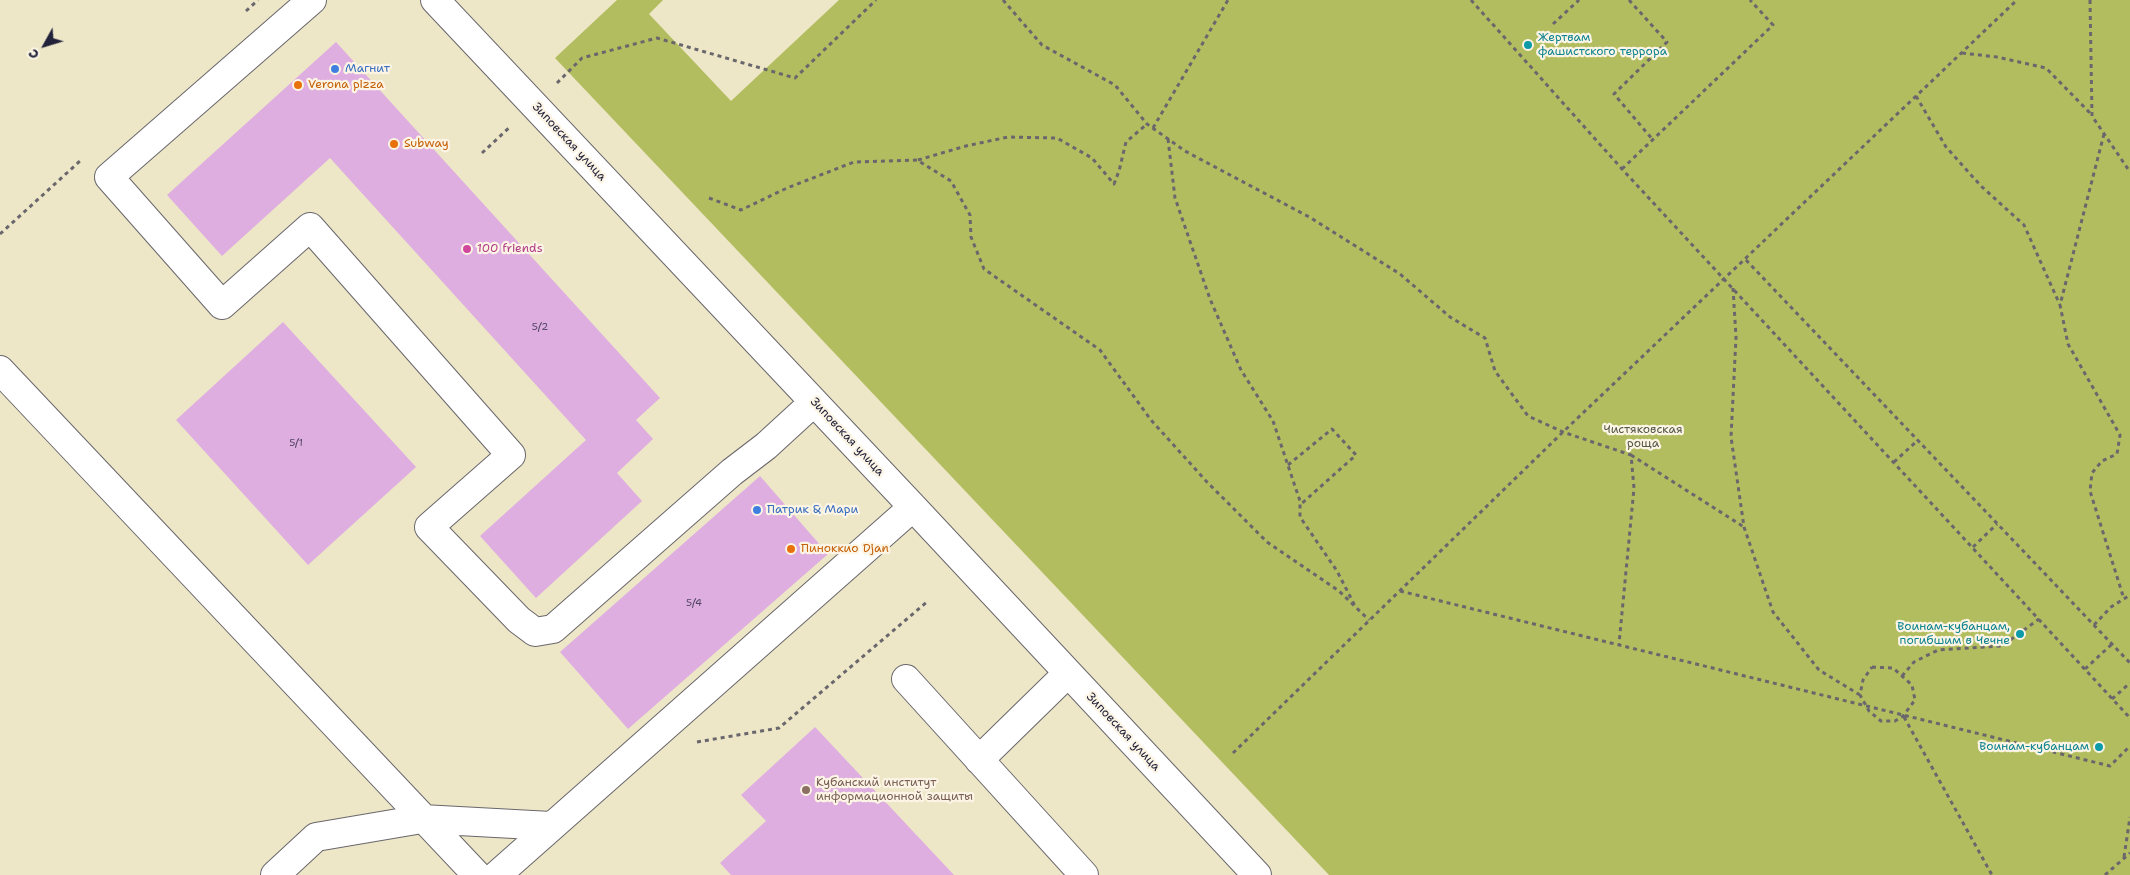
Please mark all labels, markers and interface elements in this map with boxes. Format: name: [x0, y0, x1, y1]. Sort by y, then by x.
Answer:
north arrow: [20, 20, 70, 70]
place label: Жертвам фашистского террора: [1538, 31, 1667, 59]
marker: Жертвам фашистского террора: [1522, 39, 1534, 51]
text: С: [24, 45, 43, 63]
place label: Магнит: [345, 62, 390, 76]
marker: Магнит: [329, 63, 341, 75]
place label: Verona pizza: [308, 78, 384, 92]
marker: Verona pizza: [292, 79, 304, 91]
street label: Зиповская улица: [529, 100, 609, 184]
place label: Subway: [404, 137, 449, 151]
marker: Subway: [388, 138, 400, 150]
place label: 100 friends: [477, 242, 543, 256]
marker: 100 friends: [461, 243, 473, 255]
house number: 5/2: [532, 321, 548, 333]
street label: Зиповская улица: [807, 395, 887, 479]
park label: Чистяковская роща: [1604, 423, 1682, 451]
house number: 5/1: [289, 437, 303, 449]
place label: Патрик & Мари: [767, 503, 858, 517]
marker: Патрик & Мари: [751, 504, 763, 516]
place label: Пиноккио Djan: [801, 542, 889, 556]
marker: Пиноккио Djan: [785, 543, 797, 555]
house number: 5/4: [686, 597, 702, 609]
place label: Воинам-кубанцам, погибшим в Чечне: [1897, 620, 2010, 648]
marker: Воинам-кубанцам, погибшим в Чечне: [2014, 628, 2026, 640]
street label: Зиповская улица: [1083, 690, 1163, 774]
place label: Воинам-кубанцам: [1979, 740, 2089, 754]
marker: Воинам-кубанцам: [2093, 741, 2105, 753]
place label: Кубанский институт информационной защиты: [816, 776, 973, 804]
marker: Кубанский институт информационной защиты: [800, 784, 812, 796]

